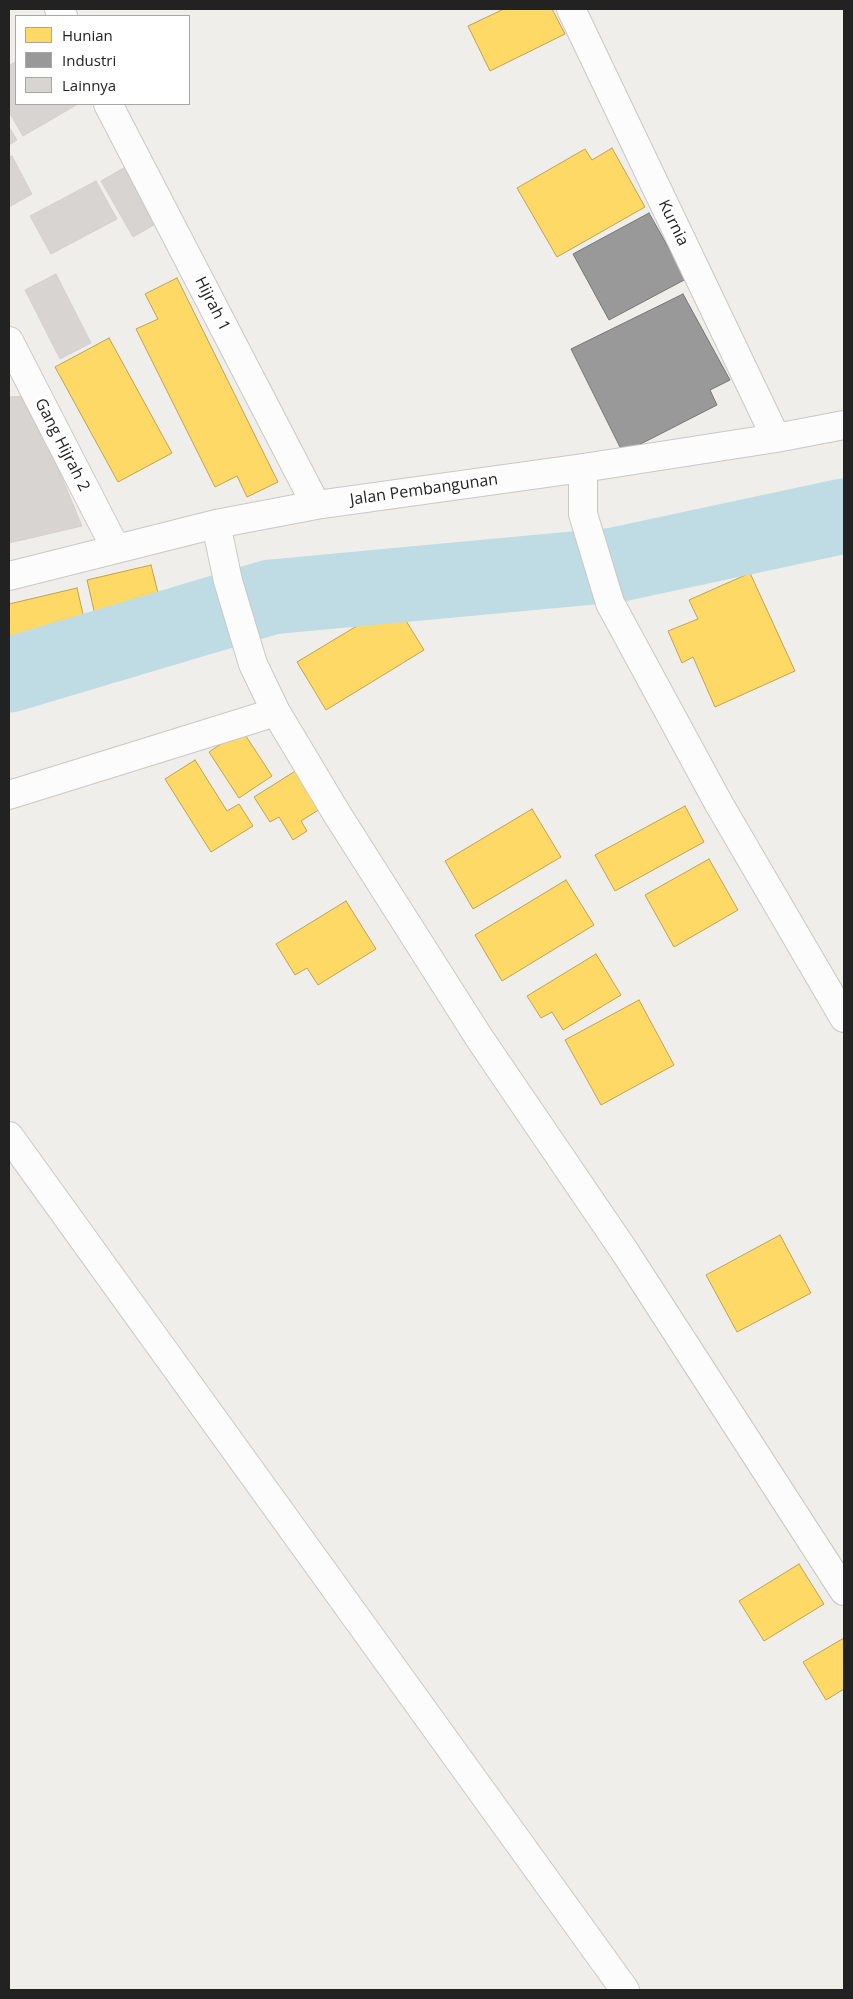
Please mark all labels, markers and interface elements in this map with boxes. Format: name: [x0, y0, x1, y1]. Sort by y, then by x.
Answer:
legend: [15, 15, 190, 105]
text: Hunian: [62, 25, 113, 45]
text: Industri: [62, 50, 116, 70]
text: Lainnya: [62, 75, 116, 95]
street label: Kurnia: [654, 197, 692, 249]
street label: Hijrah 1: [190, 274, 234, 334]
street label: Gang Hijrah 2: [30, 395, 94, 495]
street label: Jalan Pembangunan: [349, 470, 499, 510]

